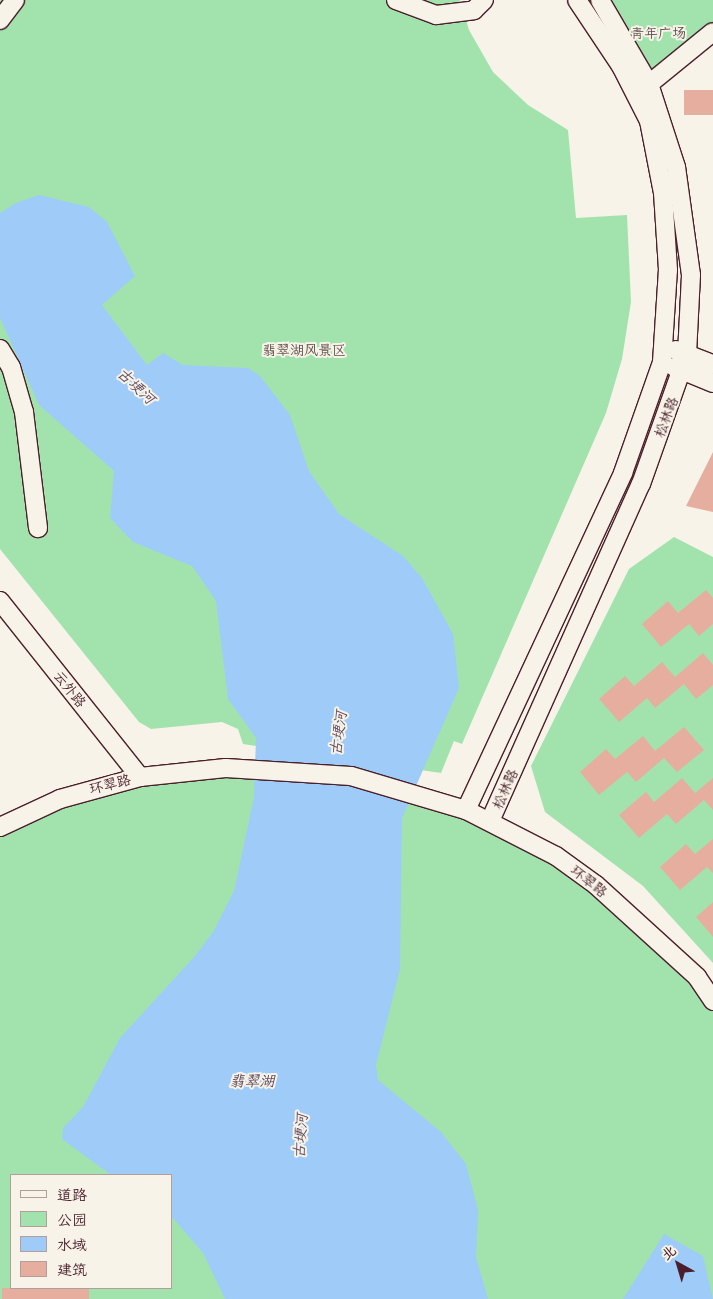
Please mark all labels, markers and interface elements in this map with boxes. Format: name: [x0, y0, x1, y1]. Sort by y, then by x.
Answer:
park label: 青年广场: [630, 25, 686, 41]
park label: 翡翠湖风景区: [262, 342, 346, 358]
water label: 古埂河: [114, 363, 160, 407]
street label: 松林路: [651, 394, 681, 440]
street label: 云外路: [50, 667, 90, 711]
water label: 古埂河: [325, 709, 349, 757]
street label: 松林路: [489, 766, 521, 812]
street label: 环翠路: [88, 771, 132, 797]
street label: 环翠路: [567, 861, 611, 901]
water label: 翡翠湖: [230, 1071, 274, 1089]
water label: 古埂河: [288, 1113, 310, 1159]
legend: [10, 1174, 172, 1289]
text: 道路: [57, 1182, 87, 1205]
text: 公园: [57, 1207, 87, 1230]
text: 水域: [57, 1232, 87, 1255]
north arrow: [653, 1239, 703, 1289]
text: 北: [656, 1239, 680, 1265]
text: 建筑: [57, 1257, 87, 1280]

